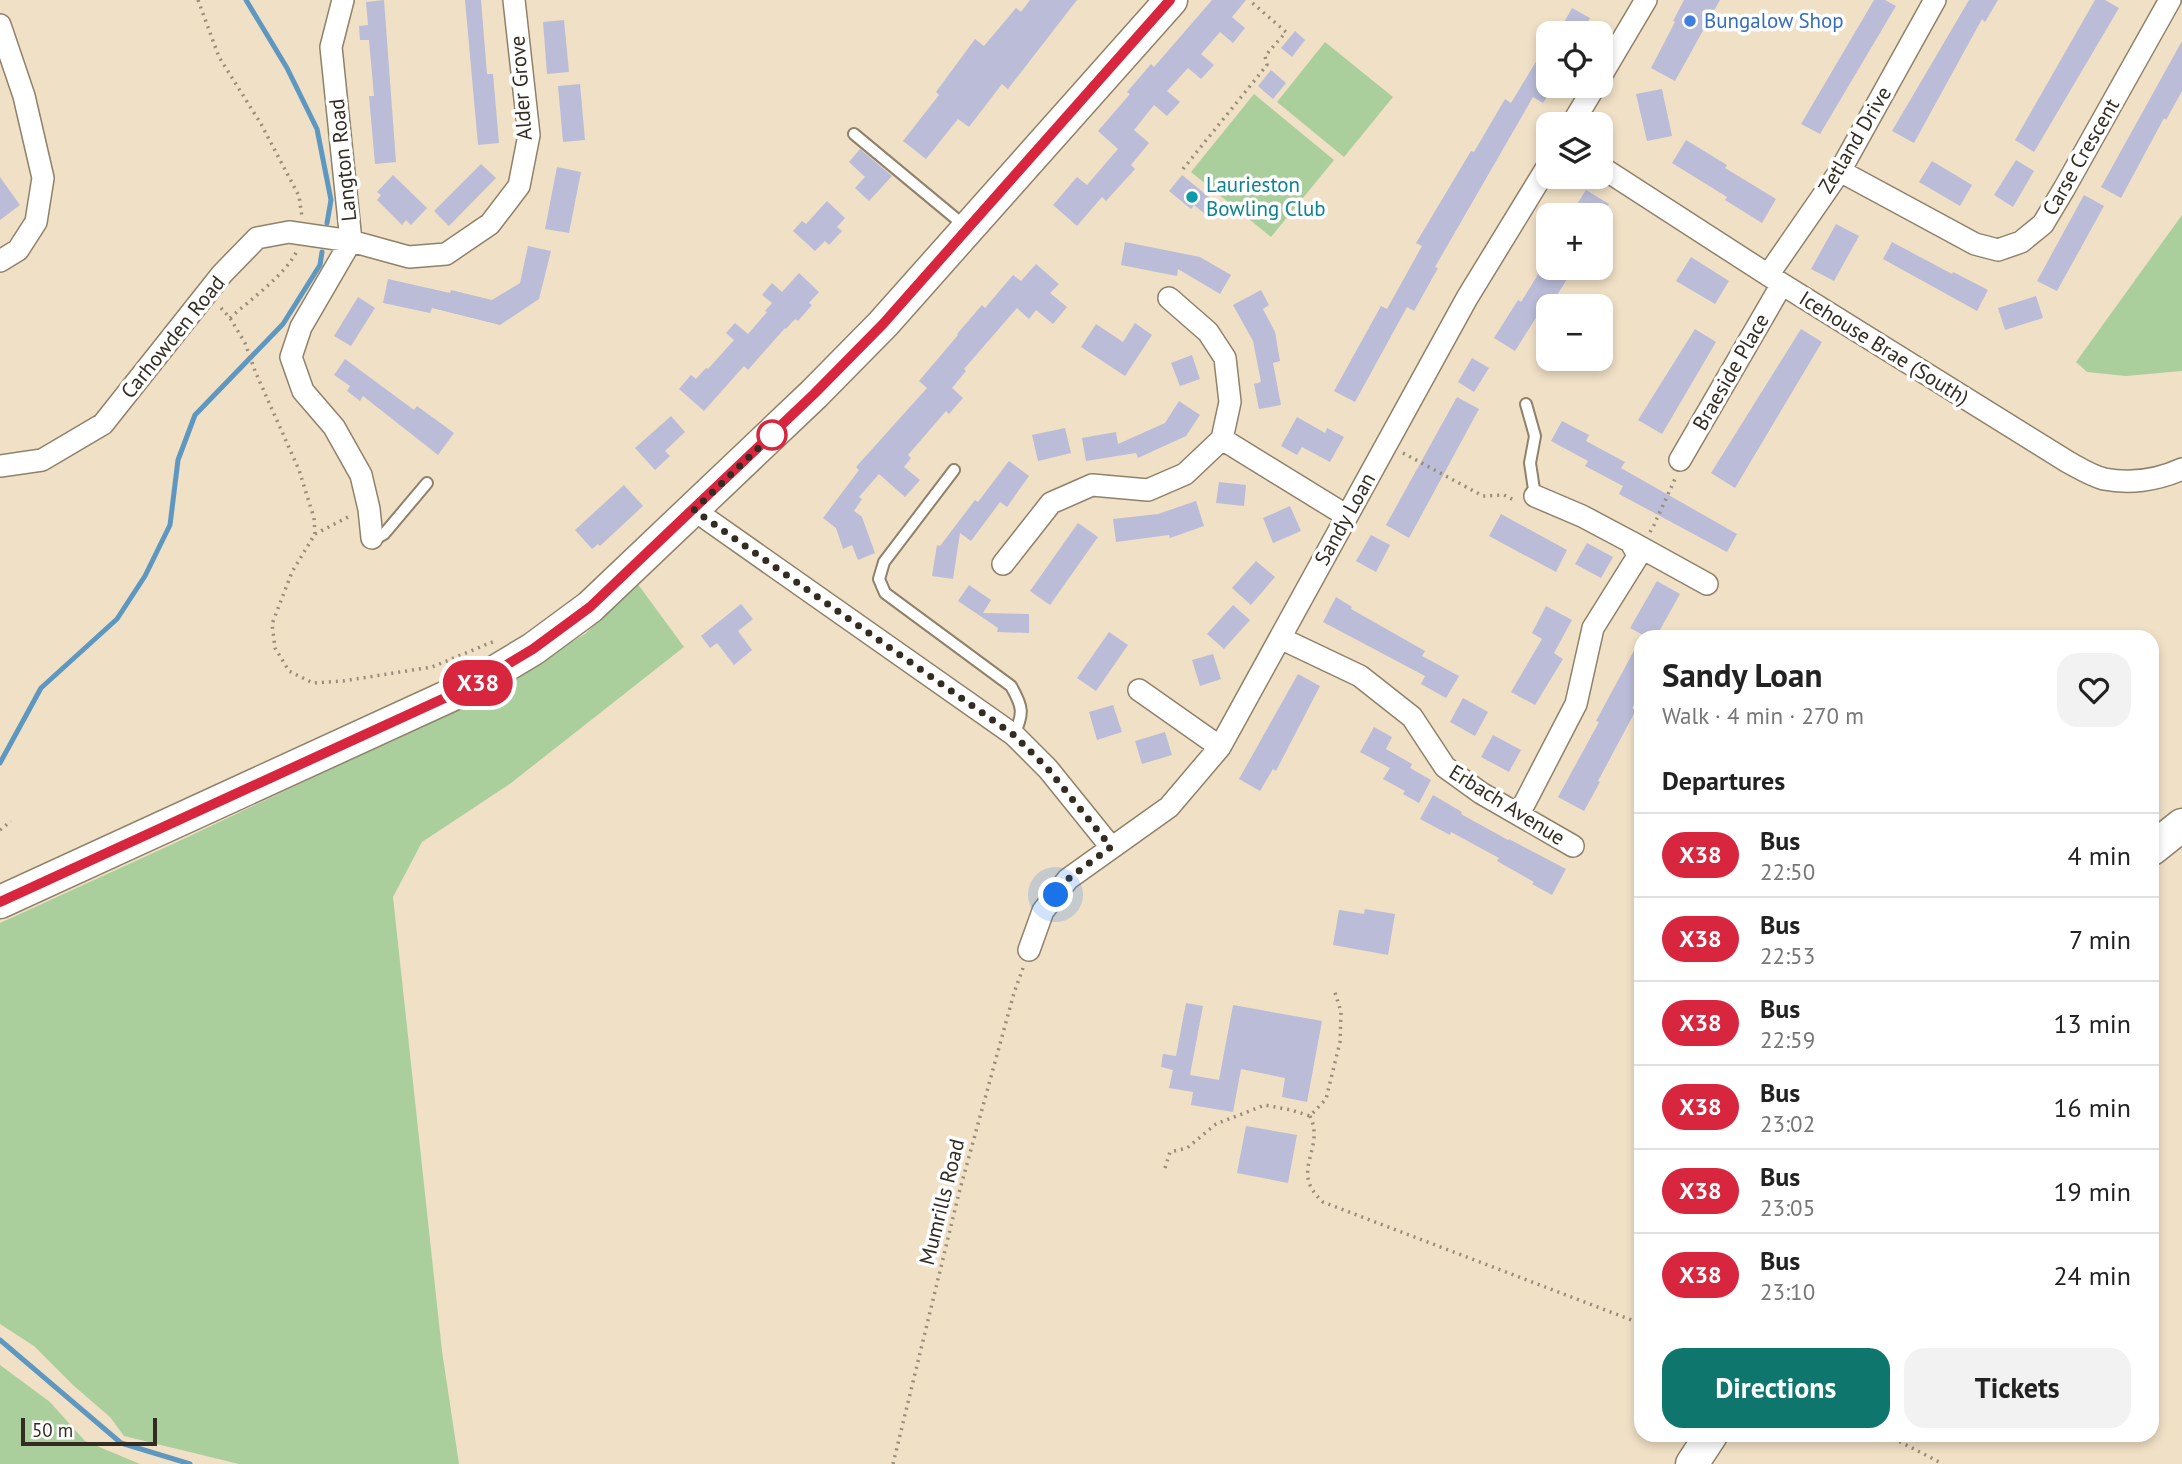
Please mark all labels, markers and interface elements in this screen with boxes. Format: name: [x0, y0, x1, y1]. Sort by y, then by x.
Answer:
place label: Bungalow Shop: [1704, 7, 1844, 34]
marker: Bungalow Shop: [1682, 13, 1698, 29]
map controls: [1536, 21, 1613, 371]
button: locate: [1536, 21, 1613, 98]
street label: Alder Grove: [503, 35, 538, 141]
street label: Zetland Drive: [1812, 81, 1897, 198]
street label: Carse Crescent: [2036, 93, 2125, 220]
street label: Langton Road: [323, 97, 362, 223]
button: layers: [1536, 112, 1613, 189]
place label: Laurieston Bowling Club: [1206, 171, 1326, 222]
marker: Laurieston Bowling Club: [1184, 189, 1200, 205]
button: +: [1536, 203, 1613, 280]
street label: Carhowden Road: [115, 270, 231, 404]
street label: Icehouse Brae (South): [1794, 284, 1974, 411]
button: −: [1536, 294, 1613, 371]
street label: Braeside Place: [1686, 308, 1775, 435]
unlabelled marker: [757, 420, 787, 450]
street label: Sandy Loan: [1308, 468, 1381, 570]
text: Sandy Loan: [1662, 653, 1822, 696]
button: heart: [2057, 653, 2131, 727]
line badge: X38: [438, 660, 518, 706]
text: X38: [457, 667, 499, 698]
text: Walk · 4 min · 270 m: [1662, 701, 1864, 730]
street label: Erbach Avenue: [1444, 758, 1570, 851]
text: Departures: [1662, 764, 1785, 797]
text: Bus: [1760, 824, 1800, 857]
text: X38: [1679, 839, 1722, 870]
text: 4 min: [2068, 839, 2131, 872]
text: 22:50: [1760, 857, 1815, 886]
your location: [1038, 877, 1073, 912]
text: Bus: [1760, 908, 1800, 941]
text: X38: [1679, 923, 1722, 954]
text: 7 min: [2069, 923, 2131, 956]
text: 22:53: [1760, 941, 1815, 970]
text: Bus: [1760, 992, 1800, 1025]
text: X38: [1679, 1007, 1722, 1038]
text: 13 min: [2053, 1007, 2131, 1040]
text: 22:59: [1760, 1025, 1815, 1054]
text: Bus: [1760, 1076, 1800, 1109]
text: X38: [1679, 1091, 1722, 1122]
text: 16 min: [2053, 1091, 2131, 1124]
text: 23:02: [1760, 1109, 1815, 1138]
street label: Mumrills Road: [913, 1136, 970, 1268]
text: Bus: [1760, 1160, 1800, 1193]
text: X38: [1679, 1175, 1722, 1206]
text: 19 min: [2053, 1175, 2131, 1208]
text: 23:05: [1760, 1193, 1815, 1222]
text: Bus: [1760, 1244, 1800, 1277]
text: X38: [1679, 1259, 1722, 1290]
text: 24 min: [2053, 1259, 2131, 1292]
text: 23:10: [1760, 1277, 1815, 1306]
button: Directions: [1662, 1348, 1890, 1428]
button: Tickets: [1904, 1348, 2131, 1428]
scale bar: [21, 1415, 158, 1447]
text: 50 m: [32, 1418, 73, 1442]

